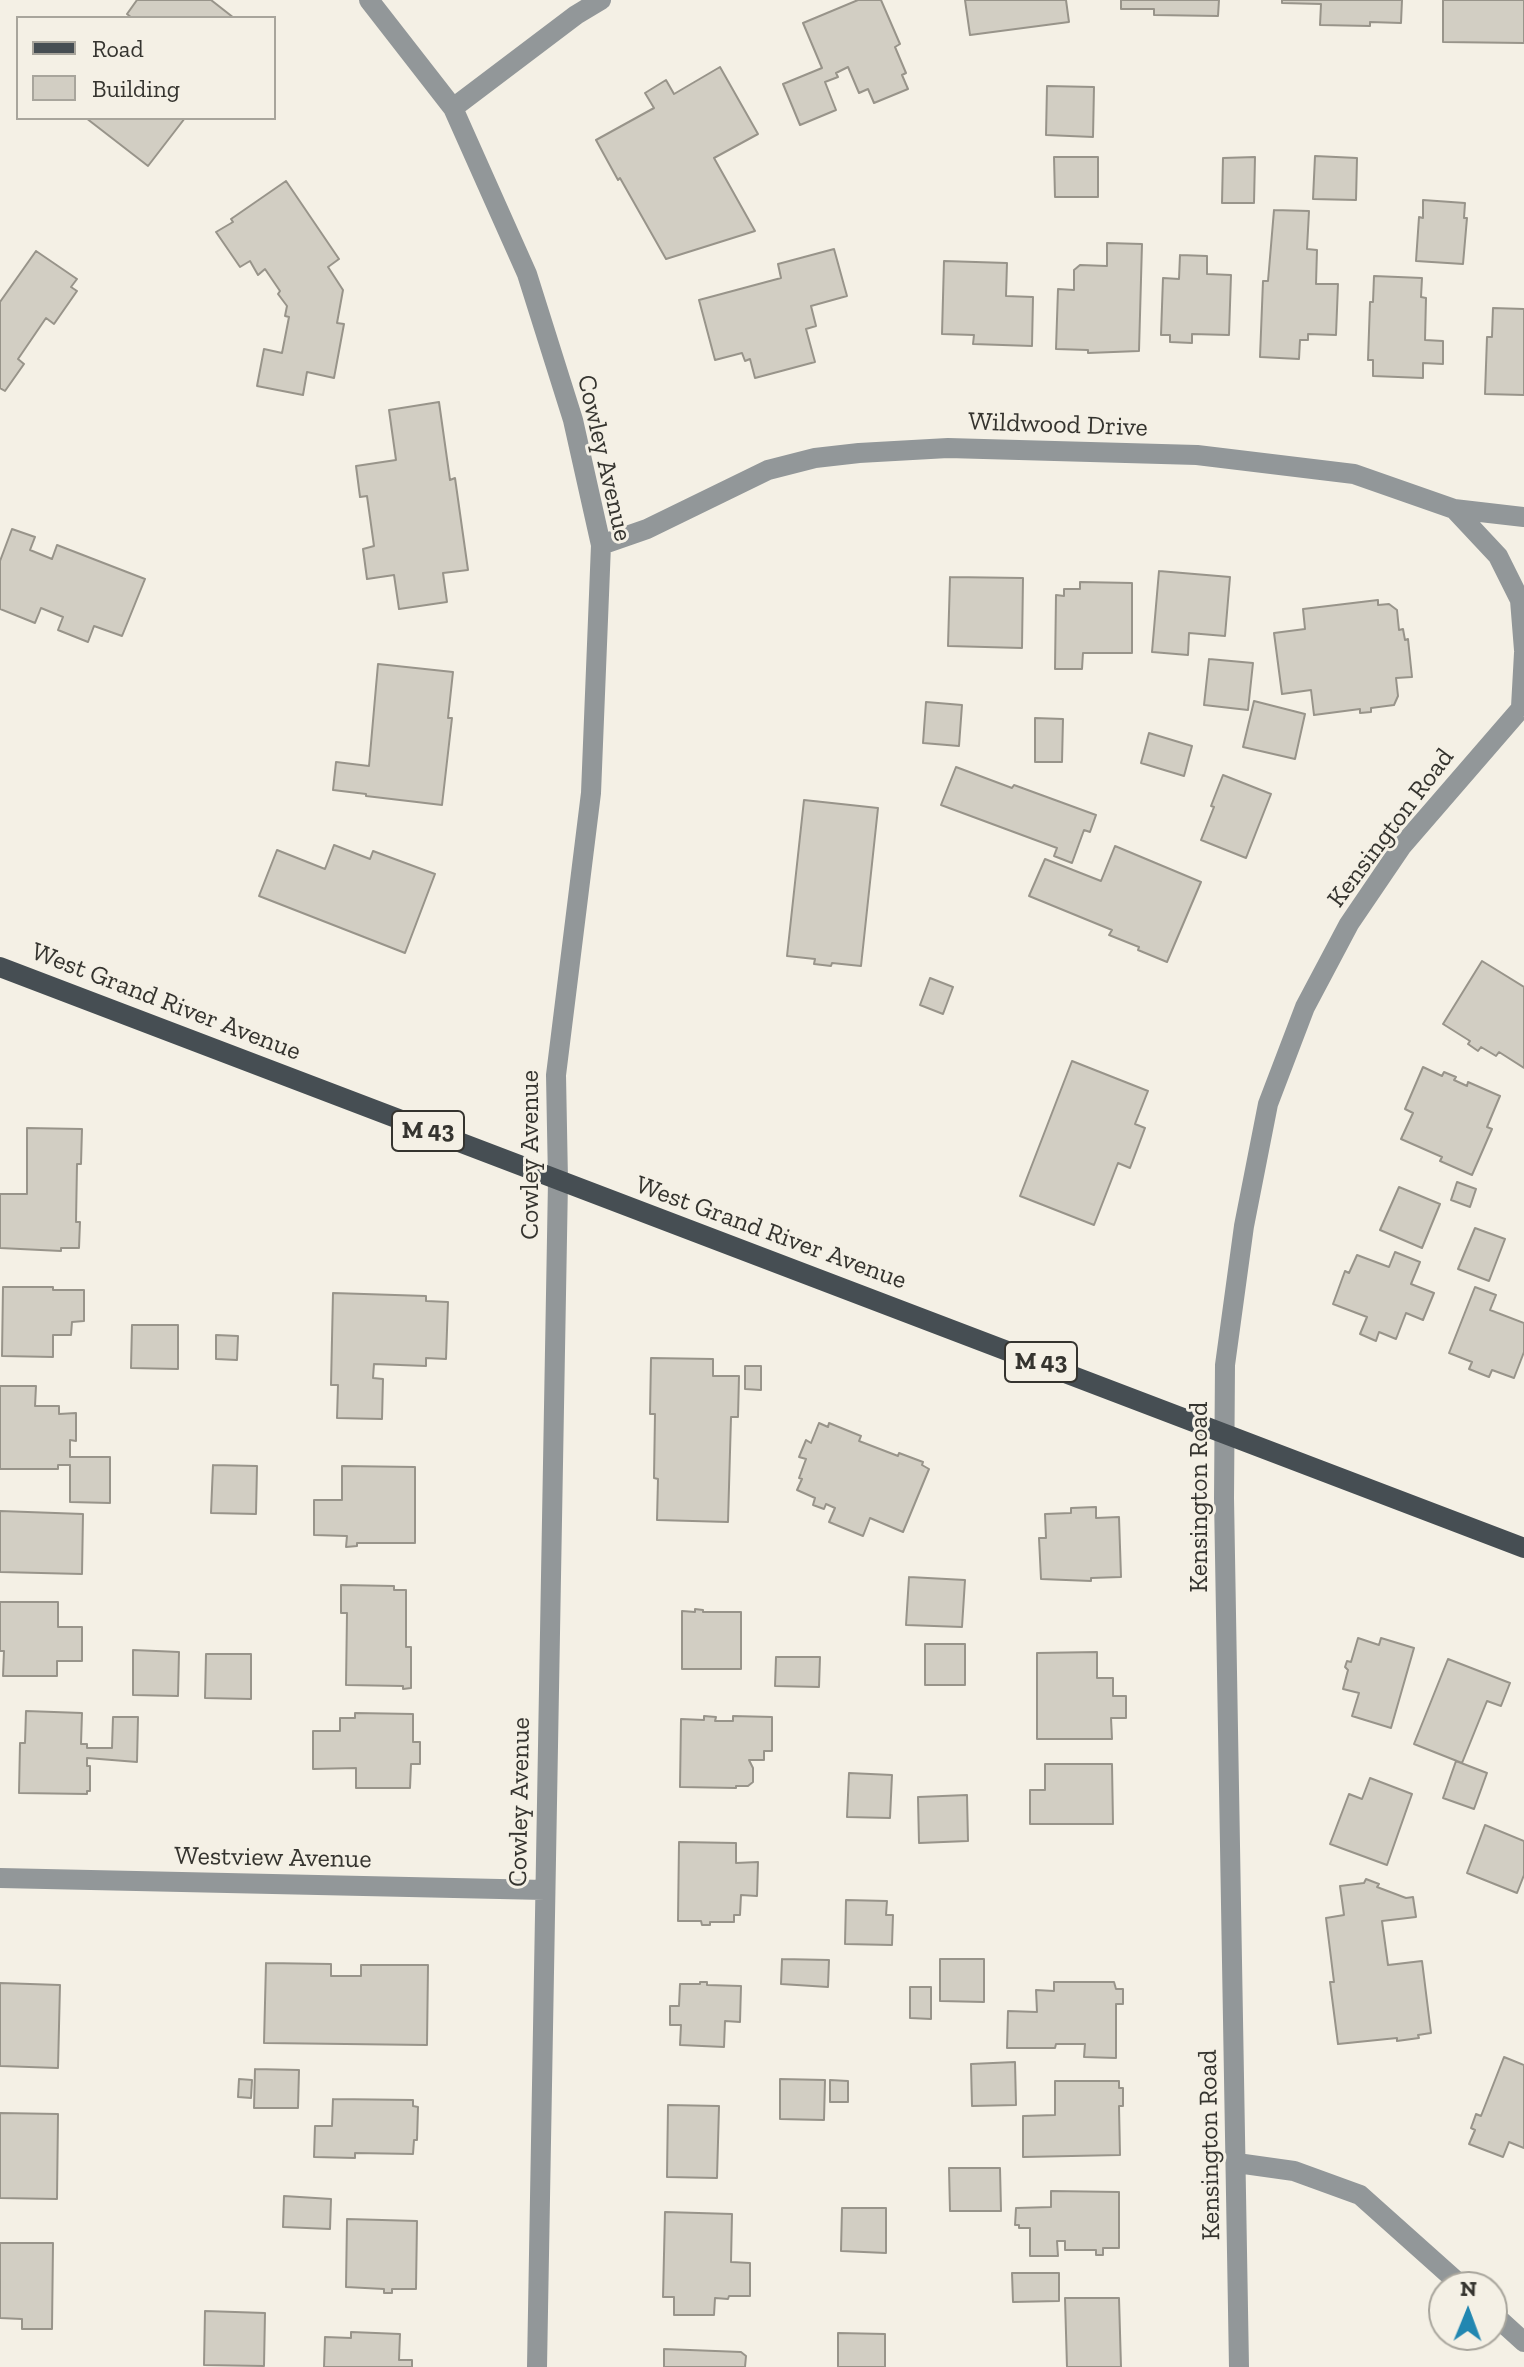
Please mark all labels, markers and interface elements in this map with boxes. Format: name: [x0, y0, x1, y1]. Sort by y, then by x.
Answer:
legend: [16, 16, 276, 120]
text: Road: [92, 34, 144, 63]
text: Building: [92, 74, 180, 103]
street label: Cowley Avenue: [570, 372, 638, 544]
street label: Wildwood Drive: [968, 406, 1148, 444]
street label: Kensington Road: [1321, 742, 1461, 914]
street label: West Grand River Avenue: [27, 936, 305, 1068]
street label: Cowley Avenue: [515, 1070, 547, 1240]
road number: M 43: [392, 1111, 464, 1151]
street label: West Grand River Avenue: [631, 1169, 911, 1297]
road number: M 43: [1005, 1342, 1077, 1382]
street label: Kensington Road: [1184, 1402, 1216, 1592]
street label: Cowley Avenue: [503, 1717, 537, 1887]
street label: Westview Avenue: [174, 1841, 372, 1875]
street label: Kensington Road: [1193, 2049, 1227, 2241]
north arrow: [1428, 2271, 1508, 2351]
text: N: [1460, 2275, 1477, 2302]

